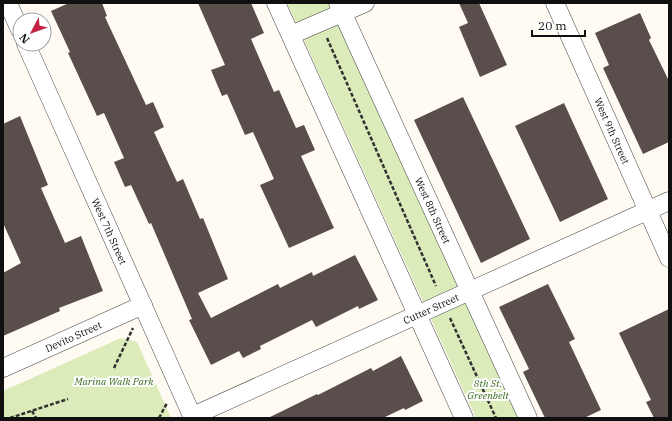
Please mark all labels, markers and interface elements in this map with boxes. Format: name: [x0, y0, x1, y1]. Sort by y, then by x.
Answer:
north arrow: [12, 12, 52, 52]
scale bar: [532, 12, 585, 38]
text: 20 m: [538, 18, 567, 33]
text: N: [16, 30, 33, 46]
street label: West 9th Street: [591, 96, 632, 167]
street label: West 8th Street: [412, 175, 453, 246]
street label: West 7th Street: [89, 196, 130, 267]
street label: Cutter Street: [401, 291, 461, 327]
street label: Devito Street: [43, 318, 104, 355]
park label: Marina Walk Park: [73, 375, 154, 388]
park label: 8th St. Greenbelt: [467, 377, 509, 402]

